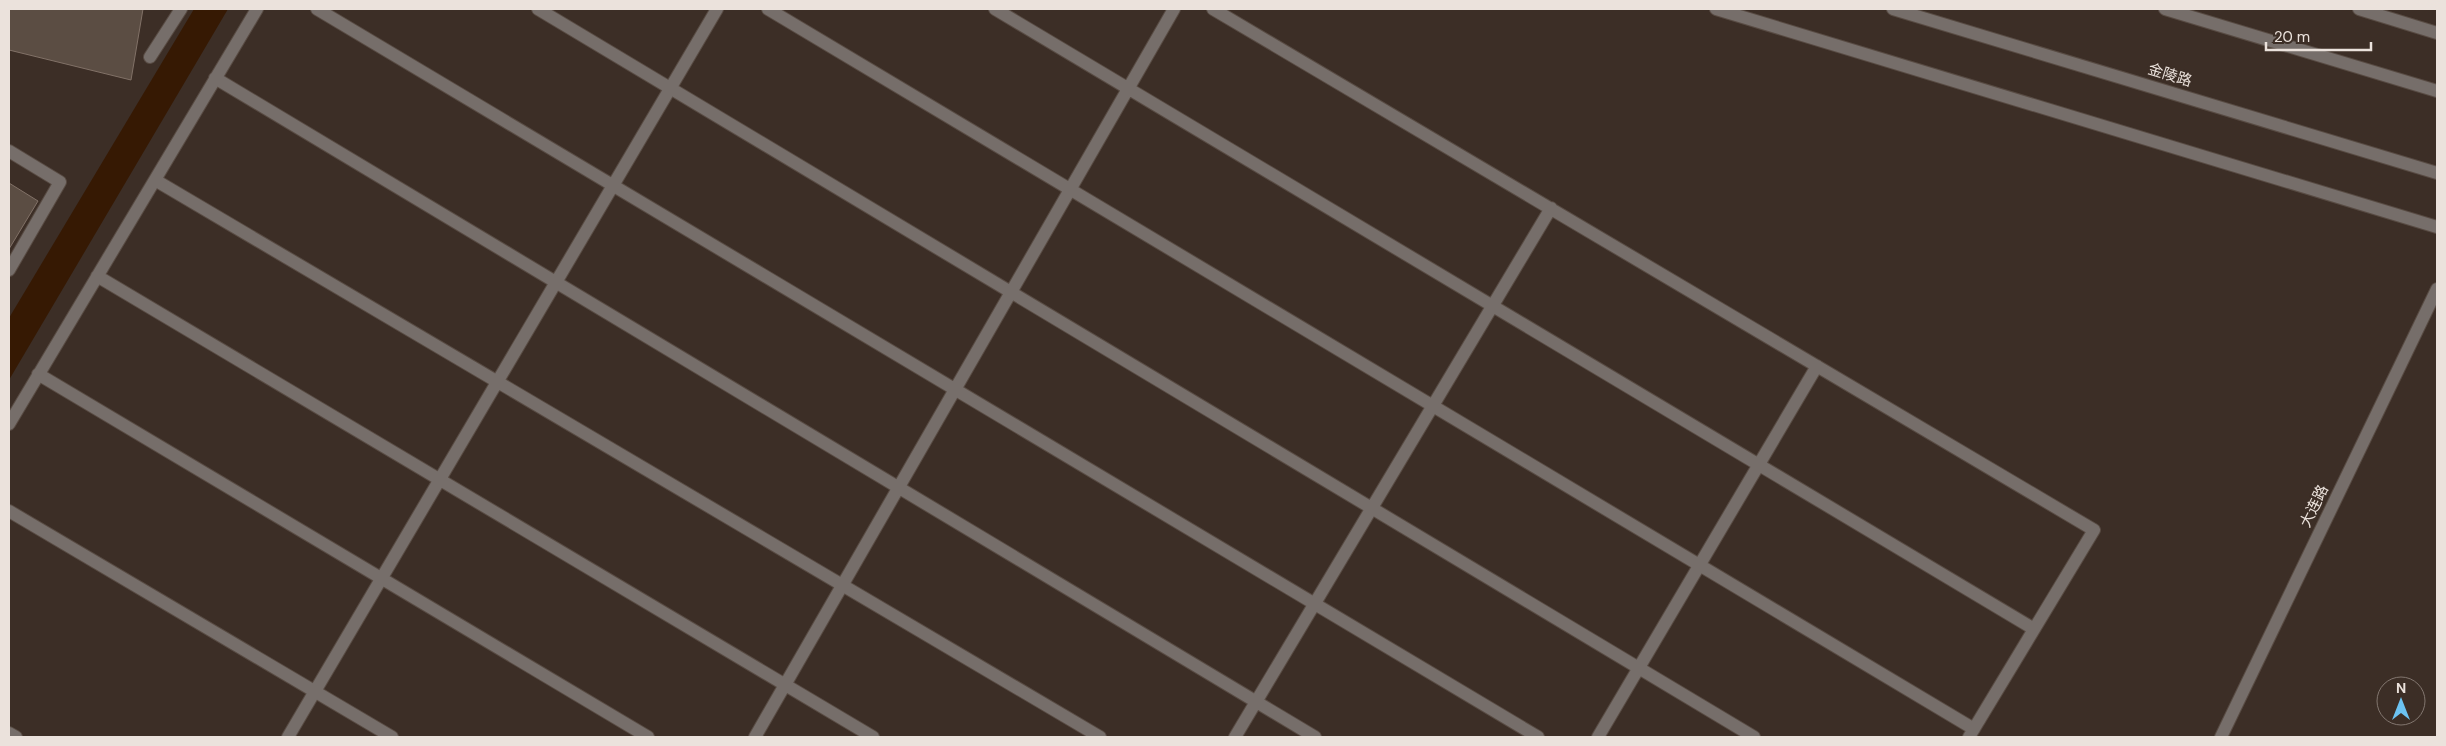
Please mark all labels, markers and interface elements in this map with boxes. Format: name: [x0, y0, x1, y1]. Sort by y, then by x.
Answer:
scale bar: [2266, 20, 2371, 52]
text: 20 m: [2274, 27, 2310, 47]
street label: 金陵路: [2146, 59, 2194, 91]
street label: 大连路: [2295, 481, 2333, 531]
north arrow: [2376, 676, 2426, 726]
text: N: [2396, 679, 2406, 697]

